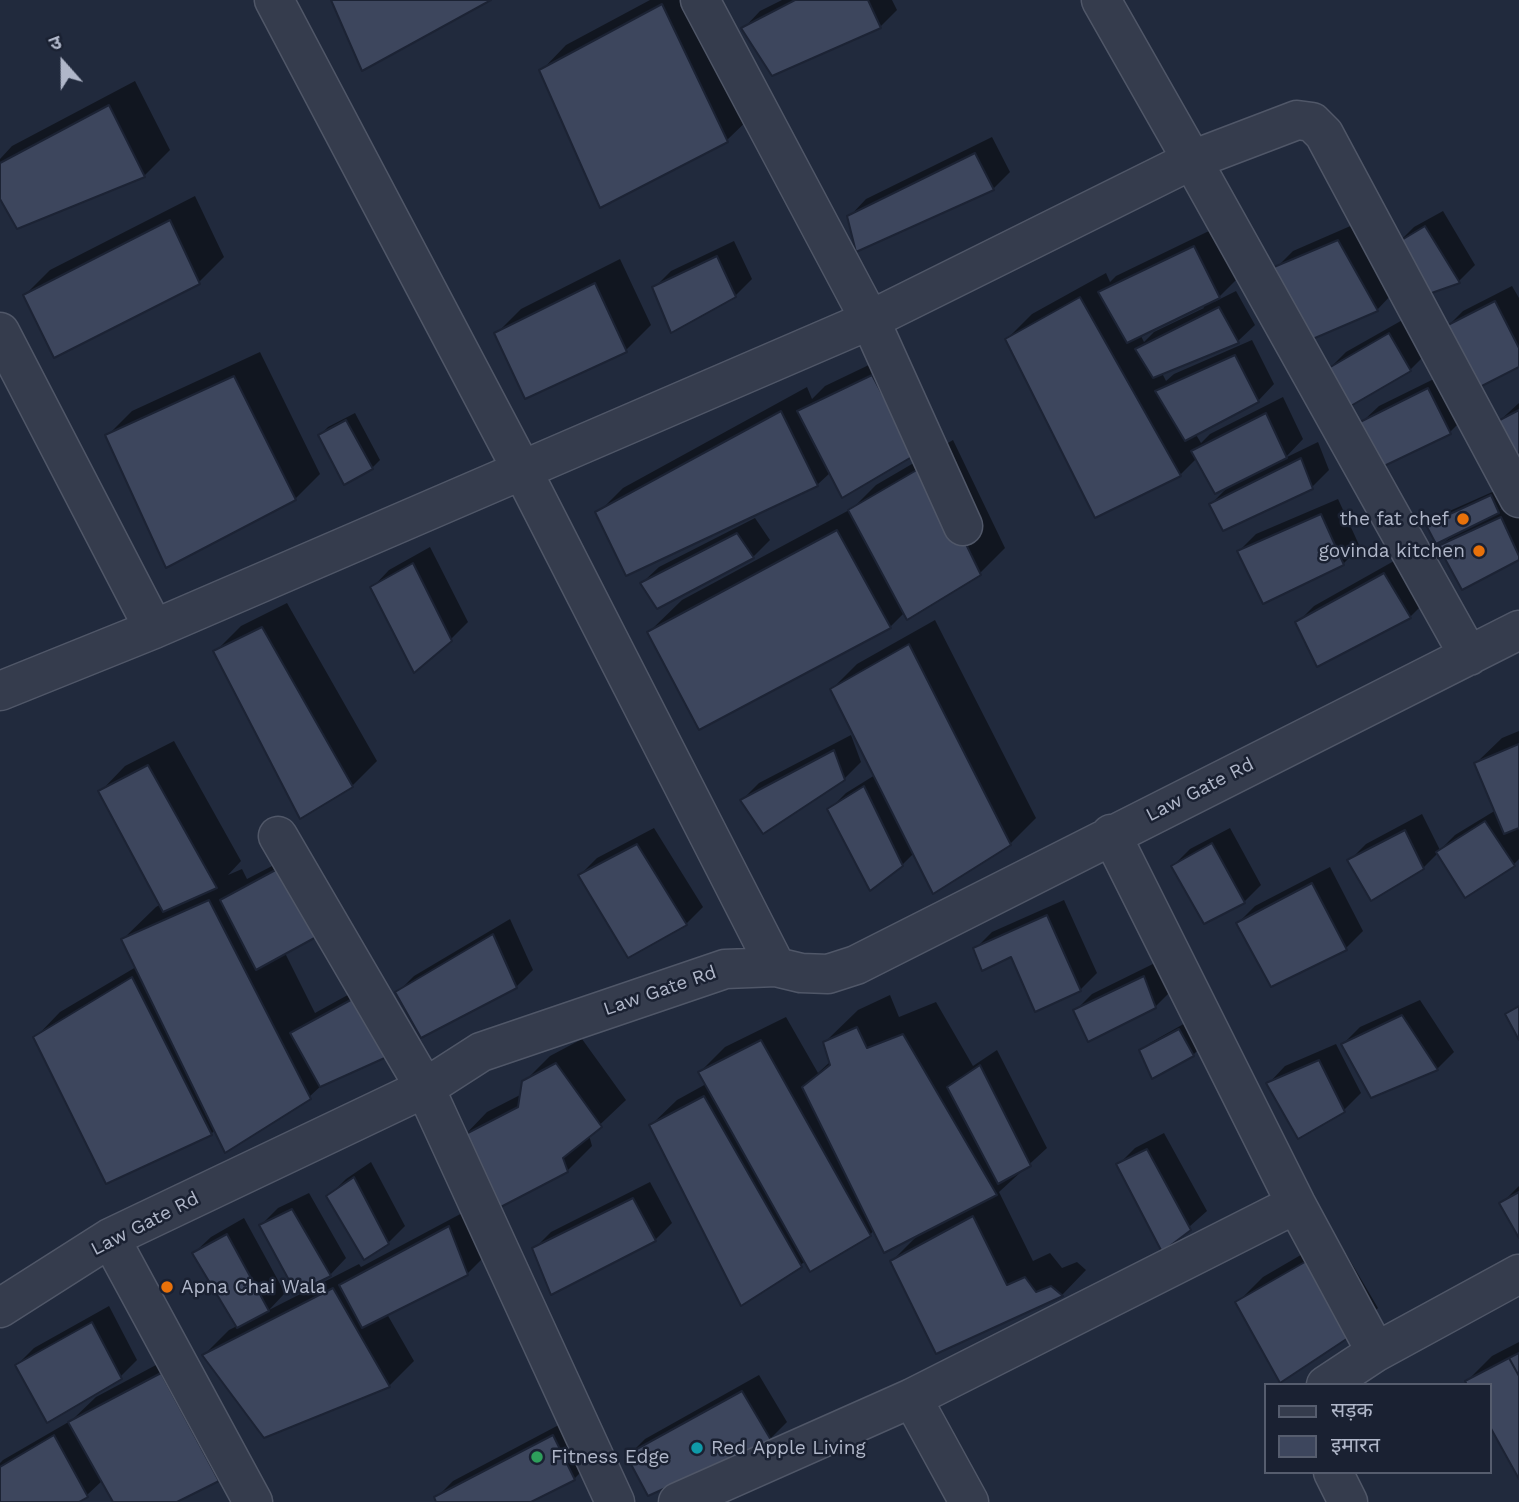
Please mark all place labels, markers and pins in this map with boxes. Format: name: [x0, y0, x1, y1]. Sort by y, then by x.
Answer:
place label: the fat chef: [1339, 508, 1449, 530]
marker: the fat chef: [1455, 511, 1471, 527]
place label: govinda kitchen: [1319, 540, 1465, 562]
marker: govinda kitchen: [1471, 543, 1487, 559]
place label: Apna Chai Wala: [181, 1276, 326, 1298]
marker: Apna Chai Wala: [159, 1279, 175, 1295]
place label: Red Apple Living: [711, 1437, 866, 1459]
marker: Red Apple Living: [689, 1440, 705, 1456]
place label: Fitness Edge: [551, 1446, 670, 1468]
marker: Fitness Edge: [529, 1449, 545, 1465]

